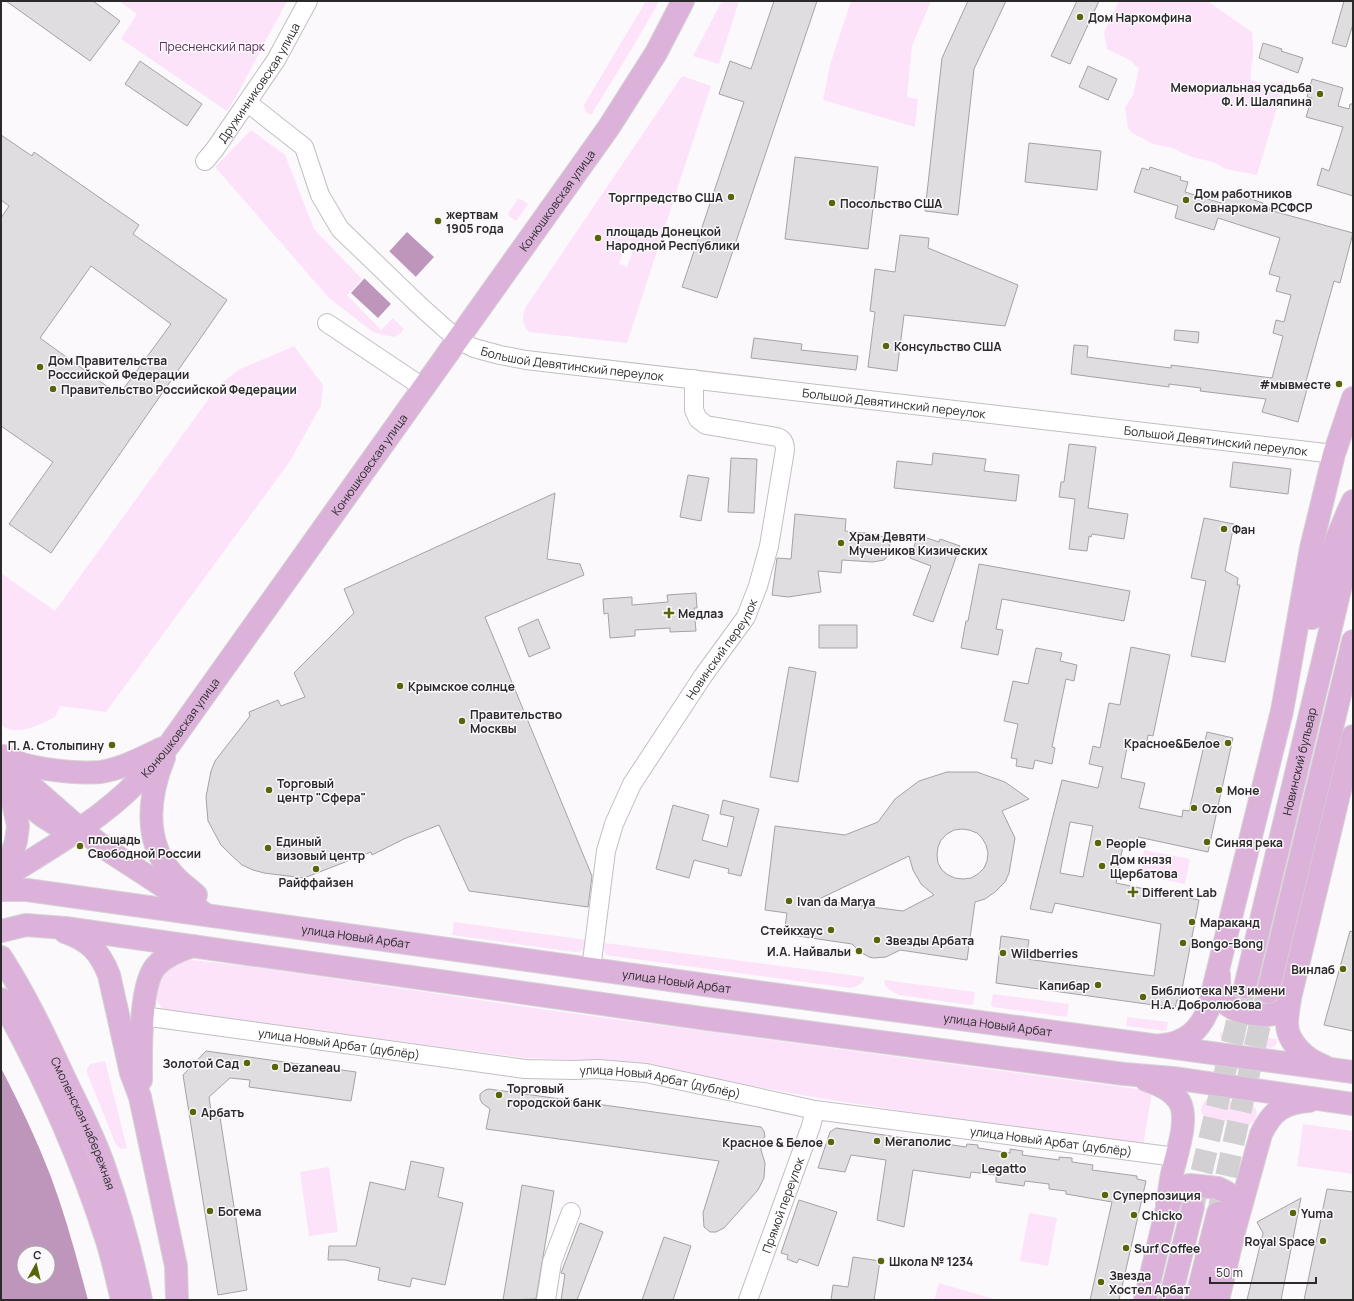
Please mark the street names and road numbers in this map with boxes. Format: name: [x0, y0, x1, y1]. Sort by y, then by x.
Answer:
street label: Дружинниковская улица: [213, 20, 303, 146]
street label: Конюшковская улица: [515, 146, 599, 255]
street label: Большой Девятинский переулок: [479, 342, 666, 385]
street label: Большой Девятинский переулок: [801, 384, 988, 422]
street label: Конюшковская улица: [327, 410, 411, 519]
street label: Большой Девятинский переулок: [1123, 421, 1309, 459]
street label: Новинский переулок: [681, 595, 761, 703]
street label: Конюшковская улица: [137, 674, 223, 781]
street label: Новинский бульвар: [1278, 706, 1320, 817]
street label: улица Новый Арбат: [300, 920, 411, 952]
street label: улица Новый Арбат: [621, 965, 732, 997]
street label: улица Новый Арбат: [942, 1009, 1053, 1040]
street label: улица Новый Арбат (дублёр): [257, 1024, 421, 1063]
street label: Смоленская набережная: [47, 1054, 120, 1192]
street label: улица Новый Арбат (дублёр): [579, 1060, 743, 1102]
street label: улица Новый Арбат (дублёр): [969, 1122, 1133, 1160]
street label: Прямой переулок: [757, 1154, 808, 1255]

